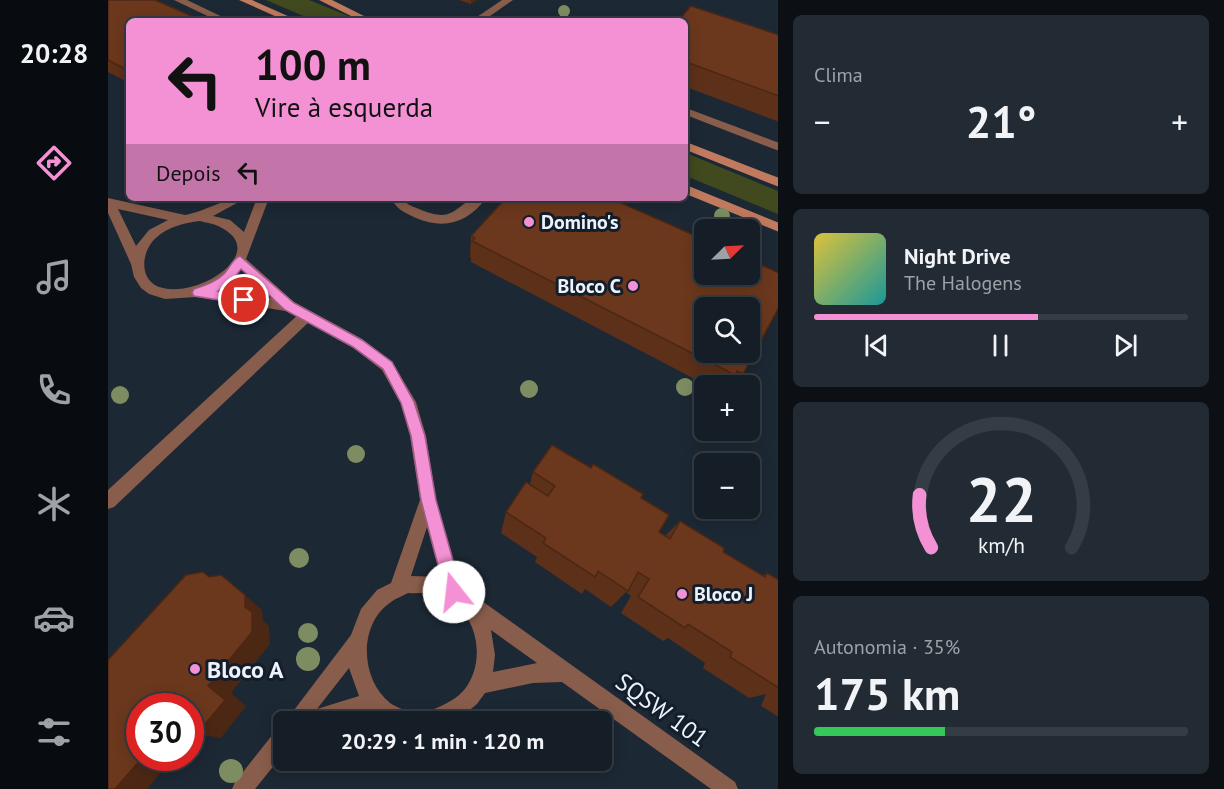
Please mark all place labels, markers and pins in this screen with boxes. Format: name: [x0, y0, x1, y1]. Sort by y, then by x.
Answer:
place label: Domino's: [541, 209, 618, 235]
marker: Domino's: [522, 215, 536, 229]
place label: Bloco C: [558, 273, 621, 299]
pin: [218, 274, 269, 325]
marker: Bloco C: [626, 279, 640, 293]
place label: Bloco J: [694, 581, 753, 607]
marker: Bloco J: [675, 587, 689, 601]
place label: Bloco A: [207, 654, 284, 685]
marker: Bloco A: [188, 662, 202, 676]

